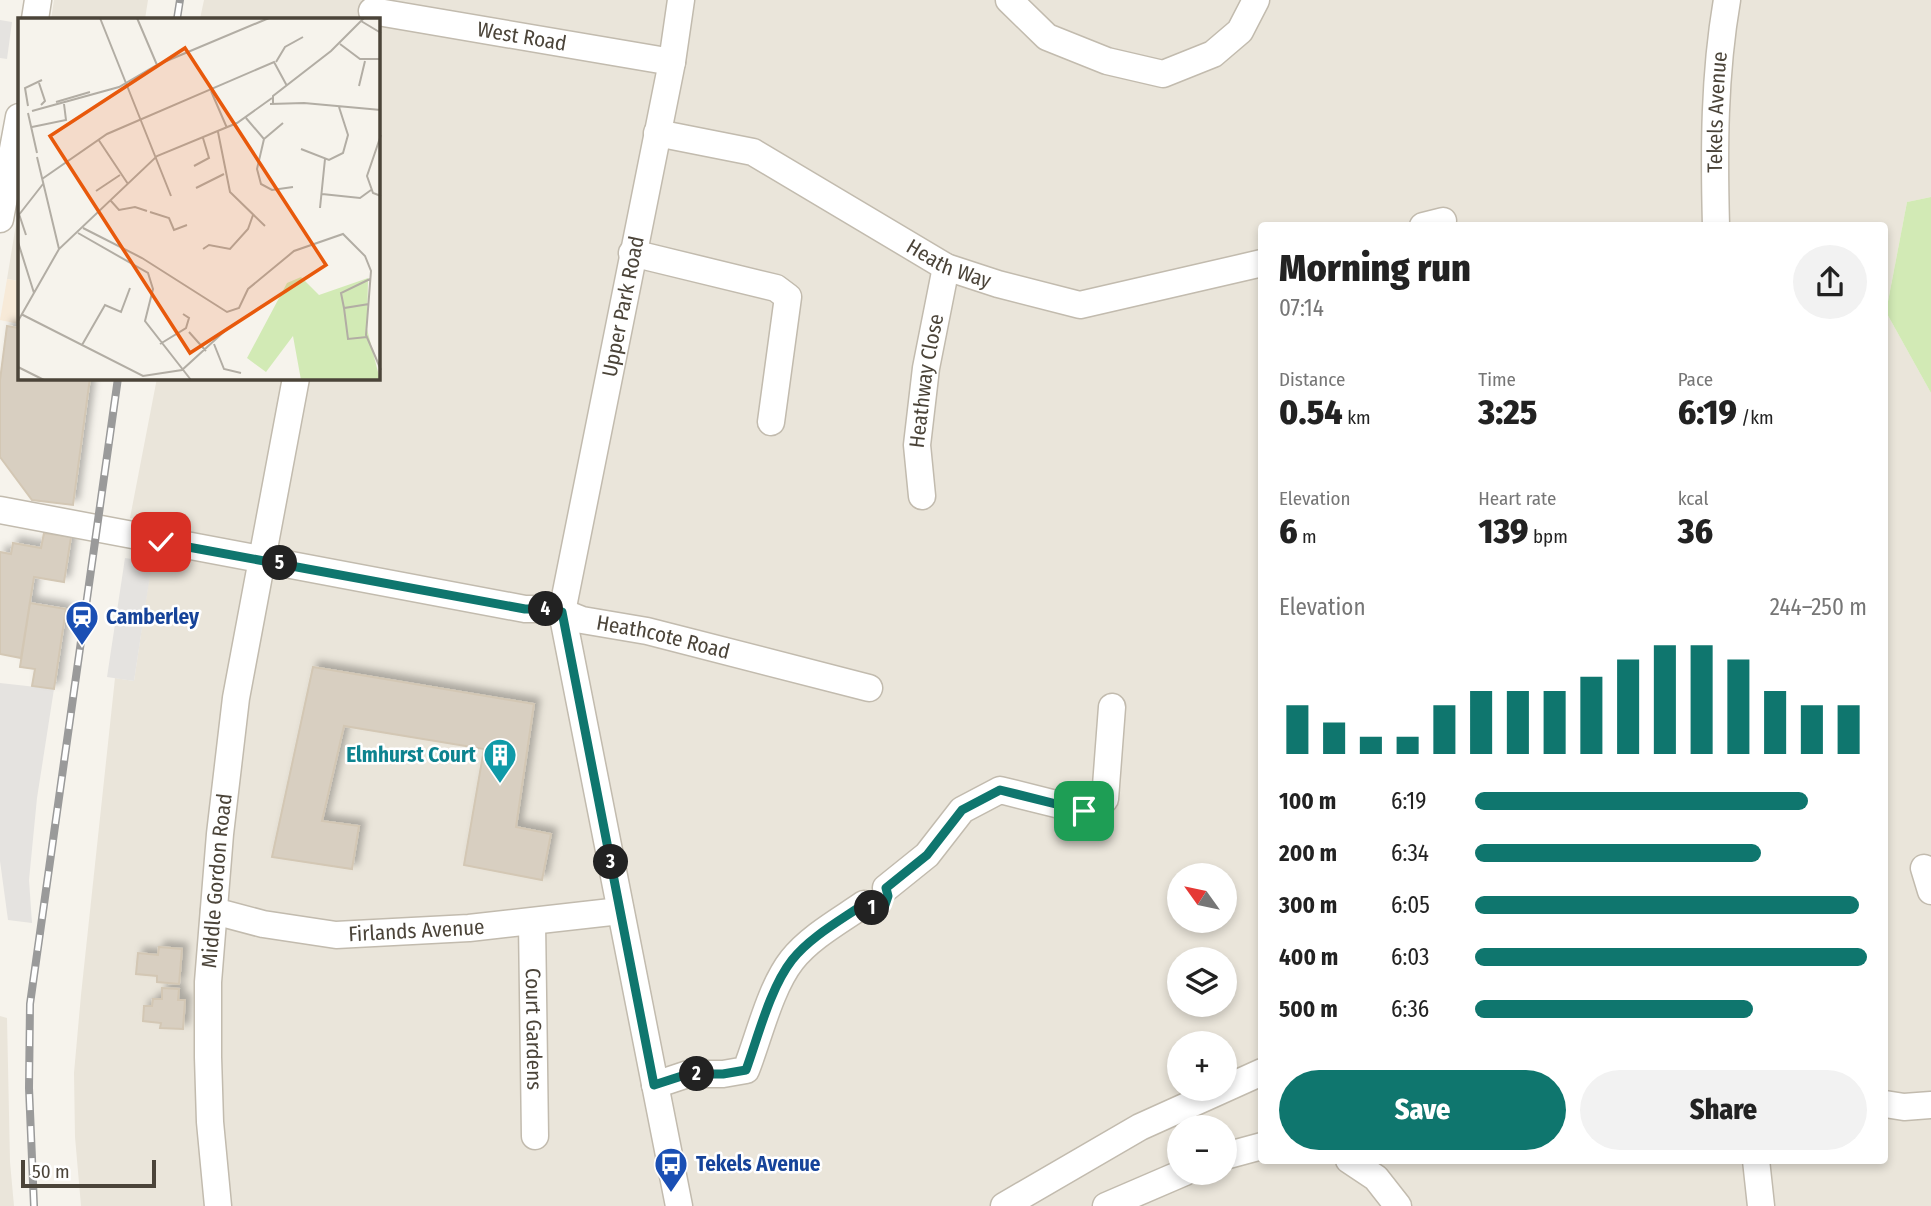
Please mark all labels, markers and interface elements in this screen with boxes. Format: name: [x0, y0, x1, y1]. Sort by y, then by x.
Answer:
street label: West Road: [475, 16, 569, 57]
inset map: [18, 18, 380, 380]
street label: Tekels Avenue: [1702, 50, 1733, 173]
street label: Heath Way: [902, 233, 995, 294]
street label: Upper Park Road: [596, 234, 650, 379]
text: Morning run: [1279, 245, 1471, 291]
button: share: [1793, 245, 1867, 319]
text: 07:14: [1279, 294, 1324, 322]
street label: Heathway Close: [904, 312, 949, 449]
text: Distance: [1279, 368, 1346, 391]
text: Time: [1478, 368, 1516, 391]
text: Pace: [1678, 368, 1713, 391]
text: 0.54: [1279, 391, 1343, 433]
text: 3:25: [1478, 391, 1537, 433]
text: 6:19: [1678, 391, 1737, 433]
text: km: [1343, 406, 1371, 429]
text: /km: [1737, 406, 1774, 429]
text: Elevation: [1279, 487, 1351, 510]
text: Heart rate: [1478, 487, 1556, 510]
text: kcal: [1678, 487, 1708, 510]
text: 6: [1279, 510, 1298, 552]
text: 139: [1478, 510, 1528, 552]
text: 36: [1678, 510, 1713, 552]
pin: [131, 512, 191, 572]
icon: check: [142, 523, 180, 561]
text: m: [1298, 525, 1317, 548]
text: bpm: [1528, 525, 1568, 548]
pin: 5: [262, 546, 298, 580]
text: 5: [275, 551, 284, 574]
pin: 4: [528, 592, 564, 626]
text: Elevation: [1279, 593, 1366, 621]
text: 244–250 m: [1770, 593, 1867, 621]
text: 4: [541, 597, 550, 620]
station icon: Camberley: [63, 598, 101, 647]
place label: Camberley: [106, 604, 200, 630]
street label: Heathcote Road: [594, 610, 733, 665]
building icon: Elmhurst Court: [481, 736, 519, 785]
place label: Elmhurst Court: [346, 742, 477, 768]
pin: [1054, 781, 1114, 841]
text: 100 m: [1279, 787, 1336, 815]
text: 6:19: [1391, 787, 1427, 815]
street label: Middle Gordon Road: [196, 792, 238, 969]
icon: arrive: [1065, 792, 1103, 830]
text: 200 m: [1279, 839, 1337, 867]
text: 6:34: [1391, 839, 1429, 867]
pin: 3: [594, 844, 628, 880]
text: 3: [606, 850, 615, 873]
north arrow: [1167, 863, 1237, 933]
map controls: [1167, 863, 1237, 1185]
pin: 1: [854, 890, 890, 926]
text: 300 m: [1279, 891, 1337, 919]
text: 6:05: [1391, 891, 1430, 919]
text: 1: [867, 896, 876, 919]
street label: Firlands Avenue: [348, 913, 486, 947]
text: 400 m: [1279, 943, 1338, 971]
text: 6:03: [1391, 943, 1429, 971]
button: layers: [1167, 947, 1237, 1017]
street label: Court Gardens: [520, 968, 547, 1090]
text: 500 m: [1279, 995, 1338, 1023]
text: 6:36: [1391, 995, 1429, 1023]
button: +: [1167, 1031, 1237, 1101]
pin: 2: [680, 1056, 714, 1092]
text: 2: [692, 1062, 701, 1085]
button: Save: [1279, 1070, 1566, 1150]
button: Share: [1580, 1070, 1867, 1150]
button: −: [1167, 1115, 1237, 1185]
bus stop icon: Tekels Avenue: [652, 1145, 690, 1194]
place label: Tekels Avenue: [696, 1151, 821, 1177]
scale bar: [21, 1157, 156, 1189]
text: 50 m: [32, 1160, 70, 1183]

